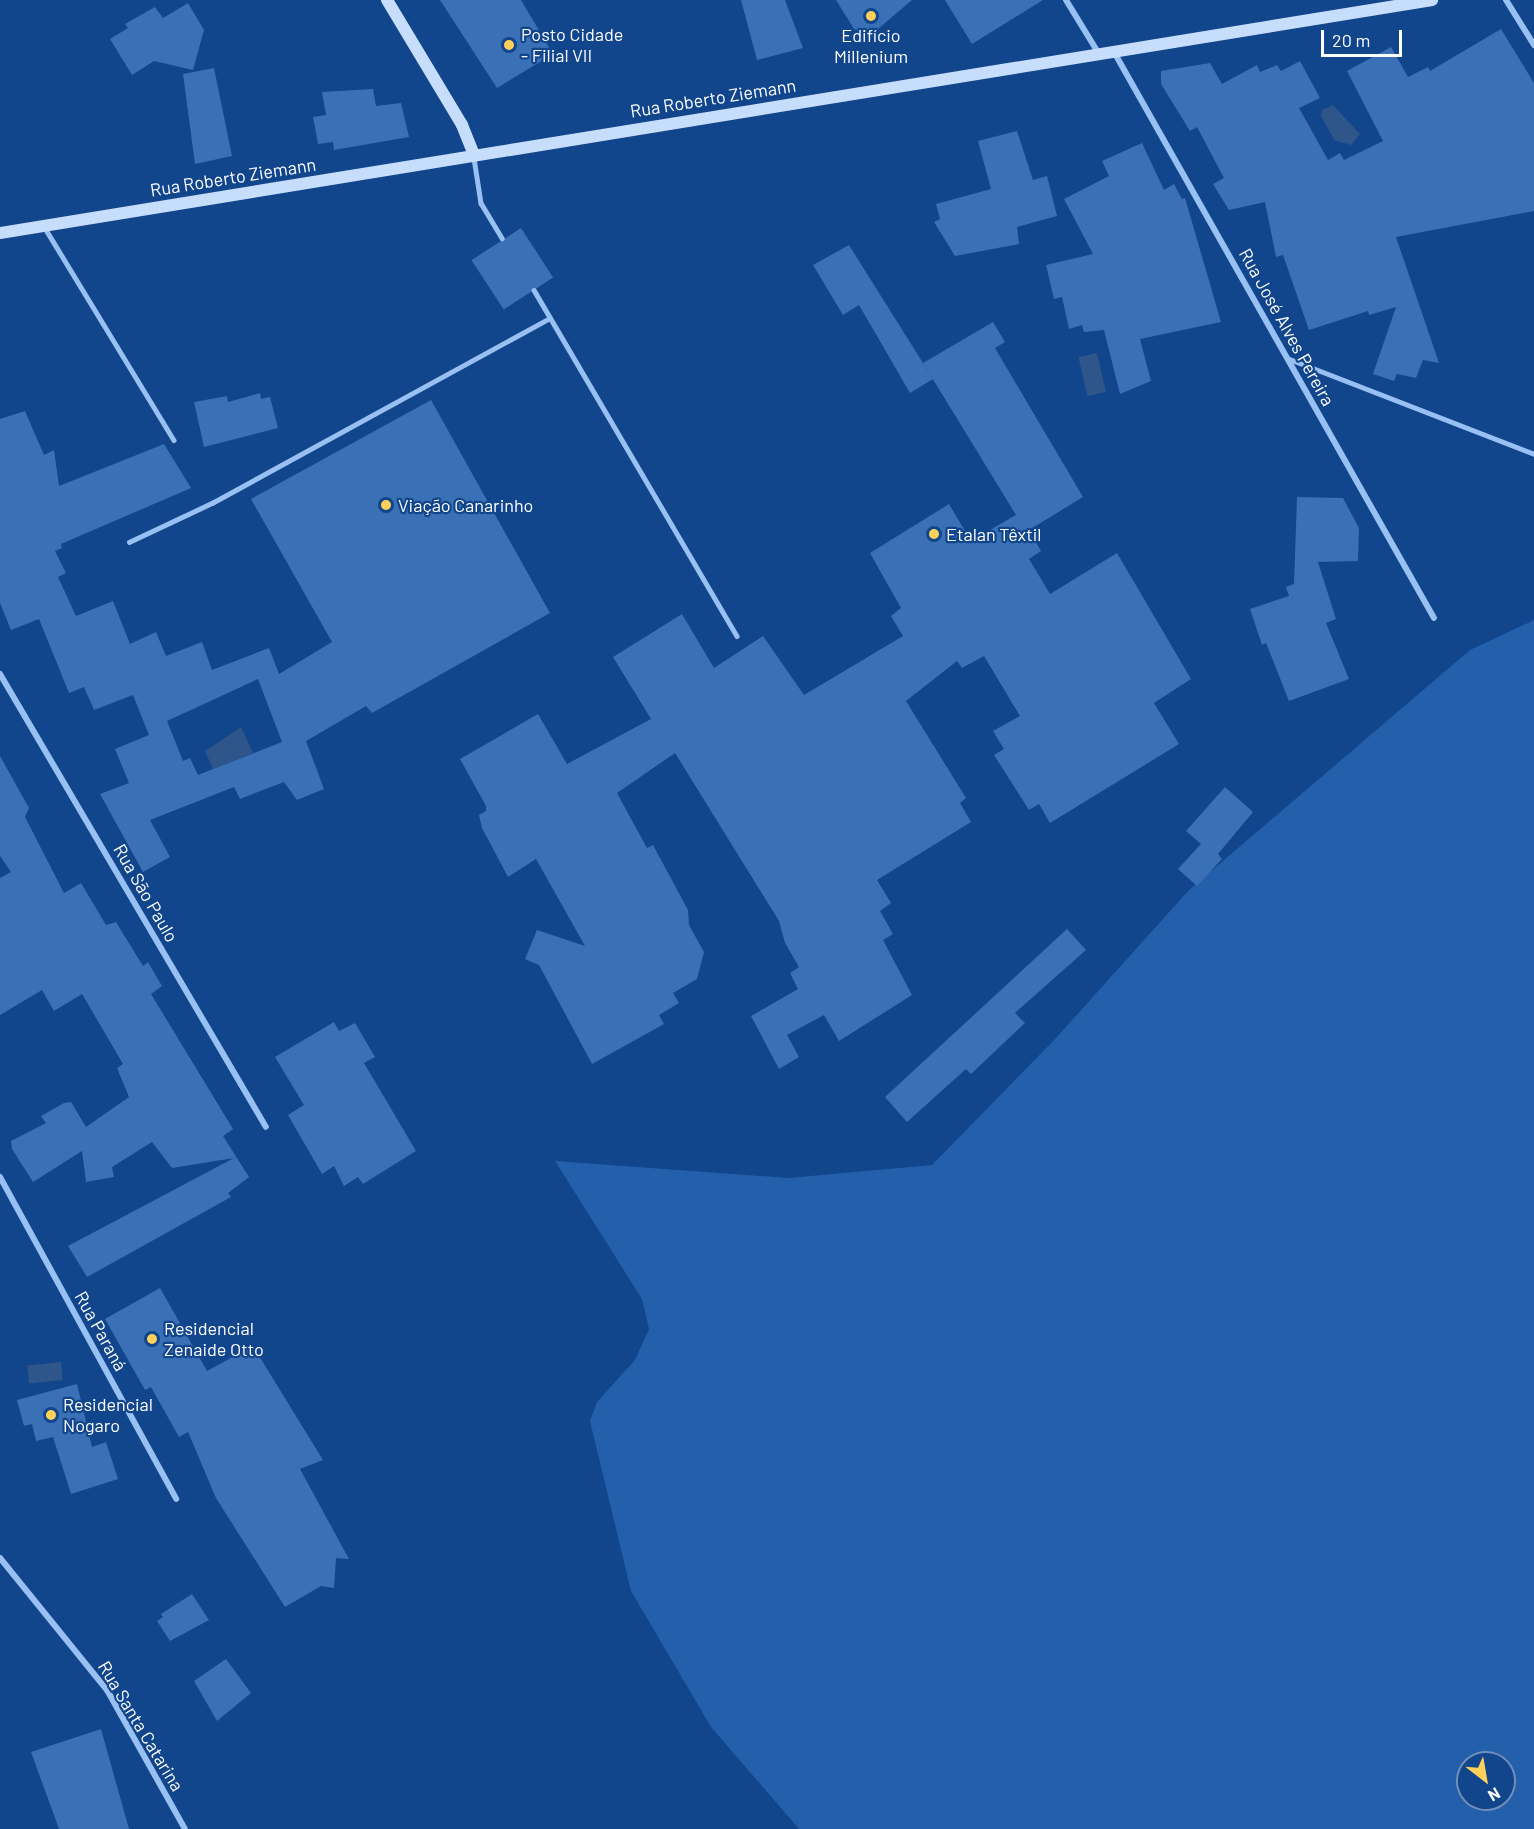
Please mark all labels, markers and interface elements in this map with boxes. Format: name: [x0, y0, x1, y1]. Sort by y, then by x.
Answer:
marker: Edifício Millenium: [864, 9, 878, 23]
scale bar: [1324, 18, 1405, 56]
place label: Posto Cidade - Filial VII: [521, 24, 623, 66]
place label: Edifício Millenium: [834, 25, 908, 68]
text: 20 m: [1332, 29, 1370, 51]
marker: Posto Cidade - Filial VII: [502, 38, 516, 52]
street label: Rua Roberto Ziemann: [629, 74, 797, 122]
street label: Rua Roberto Ziemann: [149, 153, 317, 201]
street label: Rua José Alves Pereira: [1235, 244, 1339, 410]
place label: Viação Canarinho: [398, 494, 533, 516]
marker: Viação Canarinho: [379, 498, 393, 512]
place label: Etalan Têxtil: [946, 523, 1041, 545]
marker: Etalan Têxtil: [927, 527, 941, 541]
street label: Rua São Paulo: [109, 840, 183, 946]
street label: Rua Paraná: [70, 1287, 132, 1375]
place label: Residencial Zenaide Otto: [164, 1318, 264, 1360]
marker: Residencial Zenaide Otto: [145, 1332, 159, 1346]
place label: Residencial Nogaro: [63, 1394, 153, 1436]
marker: Residencial Nogaro: [44, 1408, 58, 1422]
street label: Rua Santa Catarina: [94, 1657, 188, 1795]
north arrow: [1456, 1751, 1516, 1811]
text: N: [1485, 1784, 1504, 1806]

